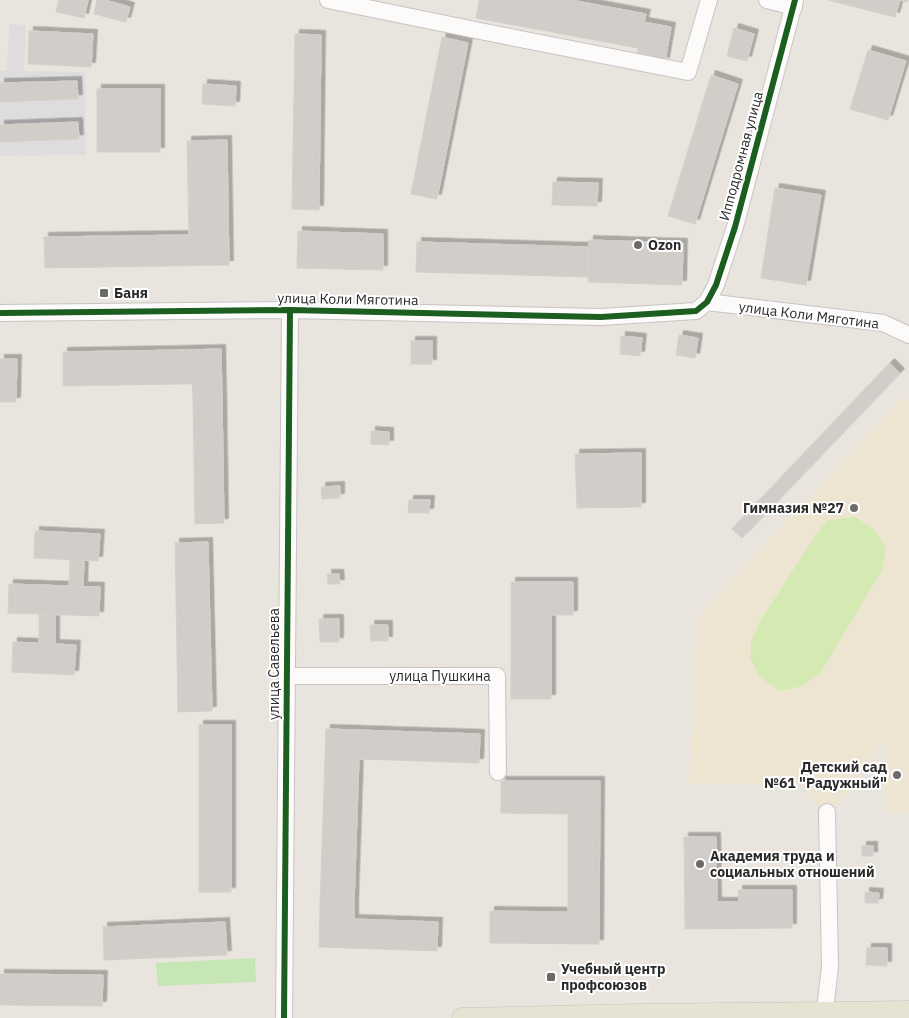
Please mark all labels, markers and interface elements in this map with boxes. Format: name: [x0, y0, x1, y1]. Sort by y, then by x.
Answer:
street label: Ипподромная улица: [715, 89, 767, 223]
place label: Ozon: [648, 236, 681, 254]
marker: Ozon: [632, 239, 644, 251]
place label: Баня: [114, 284, 148, 302]
marker: Баня: [98, 287, 110, 299]
street label: улица Коли Мяготина: [277, 289, 419, 309]
street label: улица Коли Мяготина: [738, 297, 881, 333]
place label: Гимназия №27: [743, 499, 844, 517]
marker: Гимназия №27: [848, 502, 860, 514]
street label: улица Савельева: [265, 608, 283, 720]
street label: улица Пушкина: [389, 667, 491, 685]
place label: Детский сад №61 "Радужный": [764, 758, 887, 792]
marker: Детский сад №61 "Радужный": [891, 769, 903, 781]
place label: Академия труда и социальных отношений: [710, 847, 874, 881]
marker: Академия труда и социальных отношений: [694, 858, 706, 870]
place label: Учебный центр профсоюзов: [561, 960, 665, 994]
marker: Учебный центр профсоюзов: [545, 971, 557, 983]

